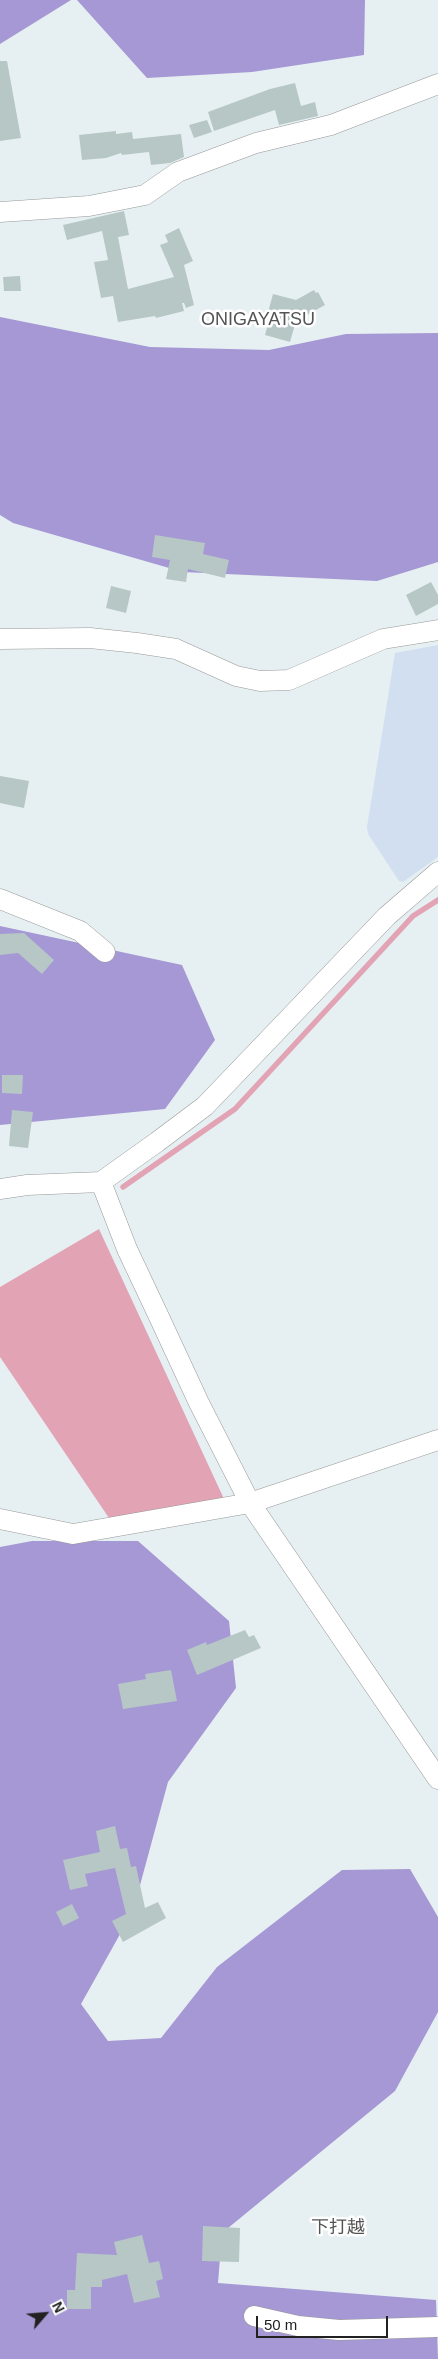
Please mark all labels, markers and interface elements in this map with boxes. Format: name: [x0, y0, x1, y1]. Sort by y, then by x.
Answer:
district label: ONIGAYATSU: [195, 309, 321, 331]
district label: 下打越: [311, 2217, 365, 2239]
north arrow: [20, 2289, 70, 2339]
text: N: [49, 2299, 68, 2315]
scale bar: [258, 2306, 390, 2338]
text: 50 m: [264, 2316, 297, 2333]

